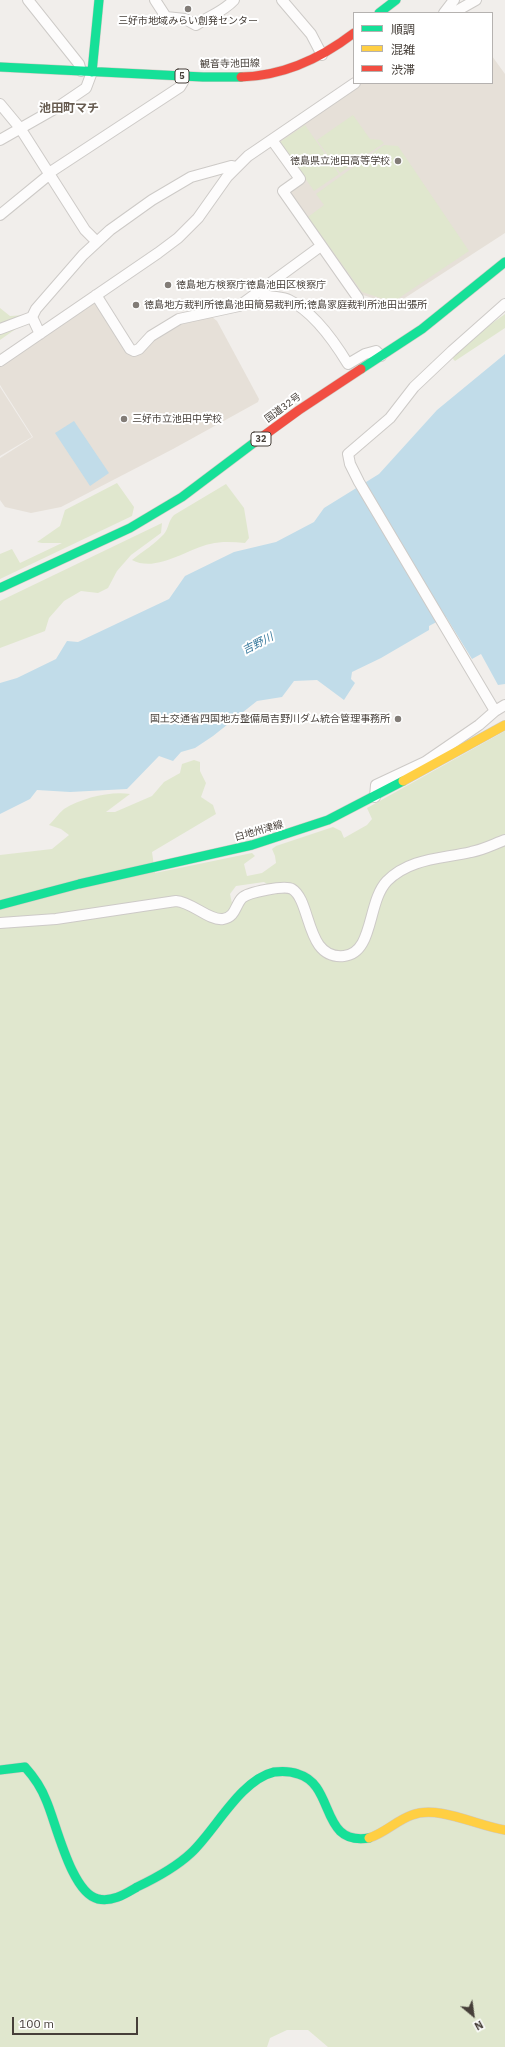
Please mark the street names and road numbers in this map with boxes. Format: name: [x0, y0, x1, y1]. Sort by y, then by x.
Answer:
street label: 観音寺池田線: [200, 57, 260, 71]
road number: 5: [175, 69, 189, 83]
street label: 国道32号: [262, 391, 304, 425]
road number: 32: [251, 432, 271, 446]
street label: 白地州津線: [233, 818, 285, 844]

